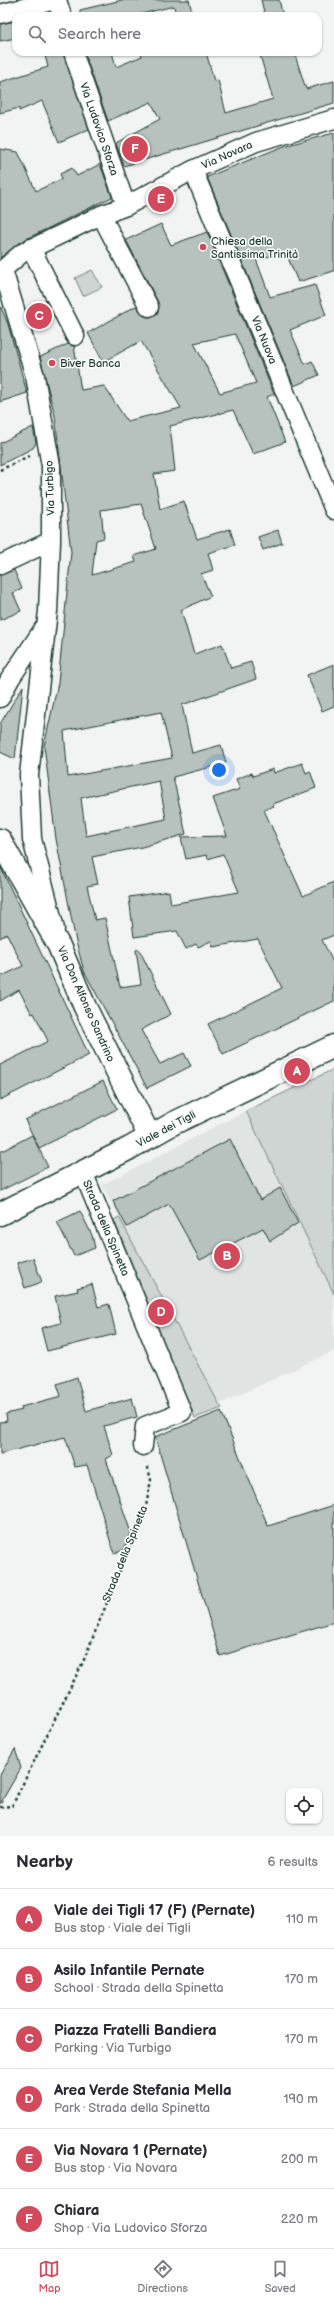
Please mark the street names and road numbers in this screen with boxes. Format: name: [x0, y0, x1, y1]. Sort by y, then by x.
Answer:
street label: Via Ludovico Sforza: [77, 81, 121, 177]
street label: Via Novara: [200, 138, 254, 172]
street label: Via Nuova: [249, 314, 279, 366]
street label: Via Turbigo: [43, 460, 57, 516]
street label: Via Don Alfonso Sandrino: [55, 944, 117, 1064]
street label: Viale dei Tigli: [134, 1108, 198, 1150]
street label: Strada della Spinetta: [80, 1178, 132, 1278]
street label: Strada della Spinetta: [100, 1504, 150, 1604]

